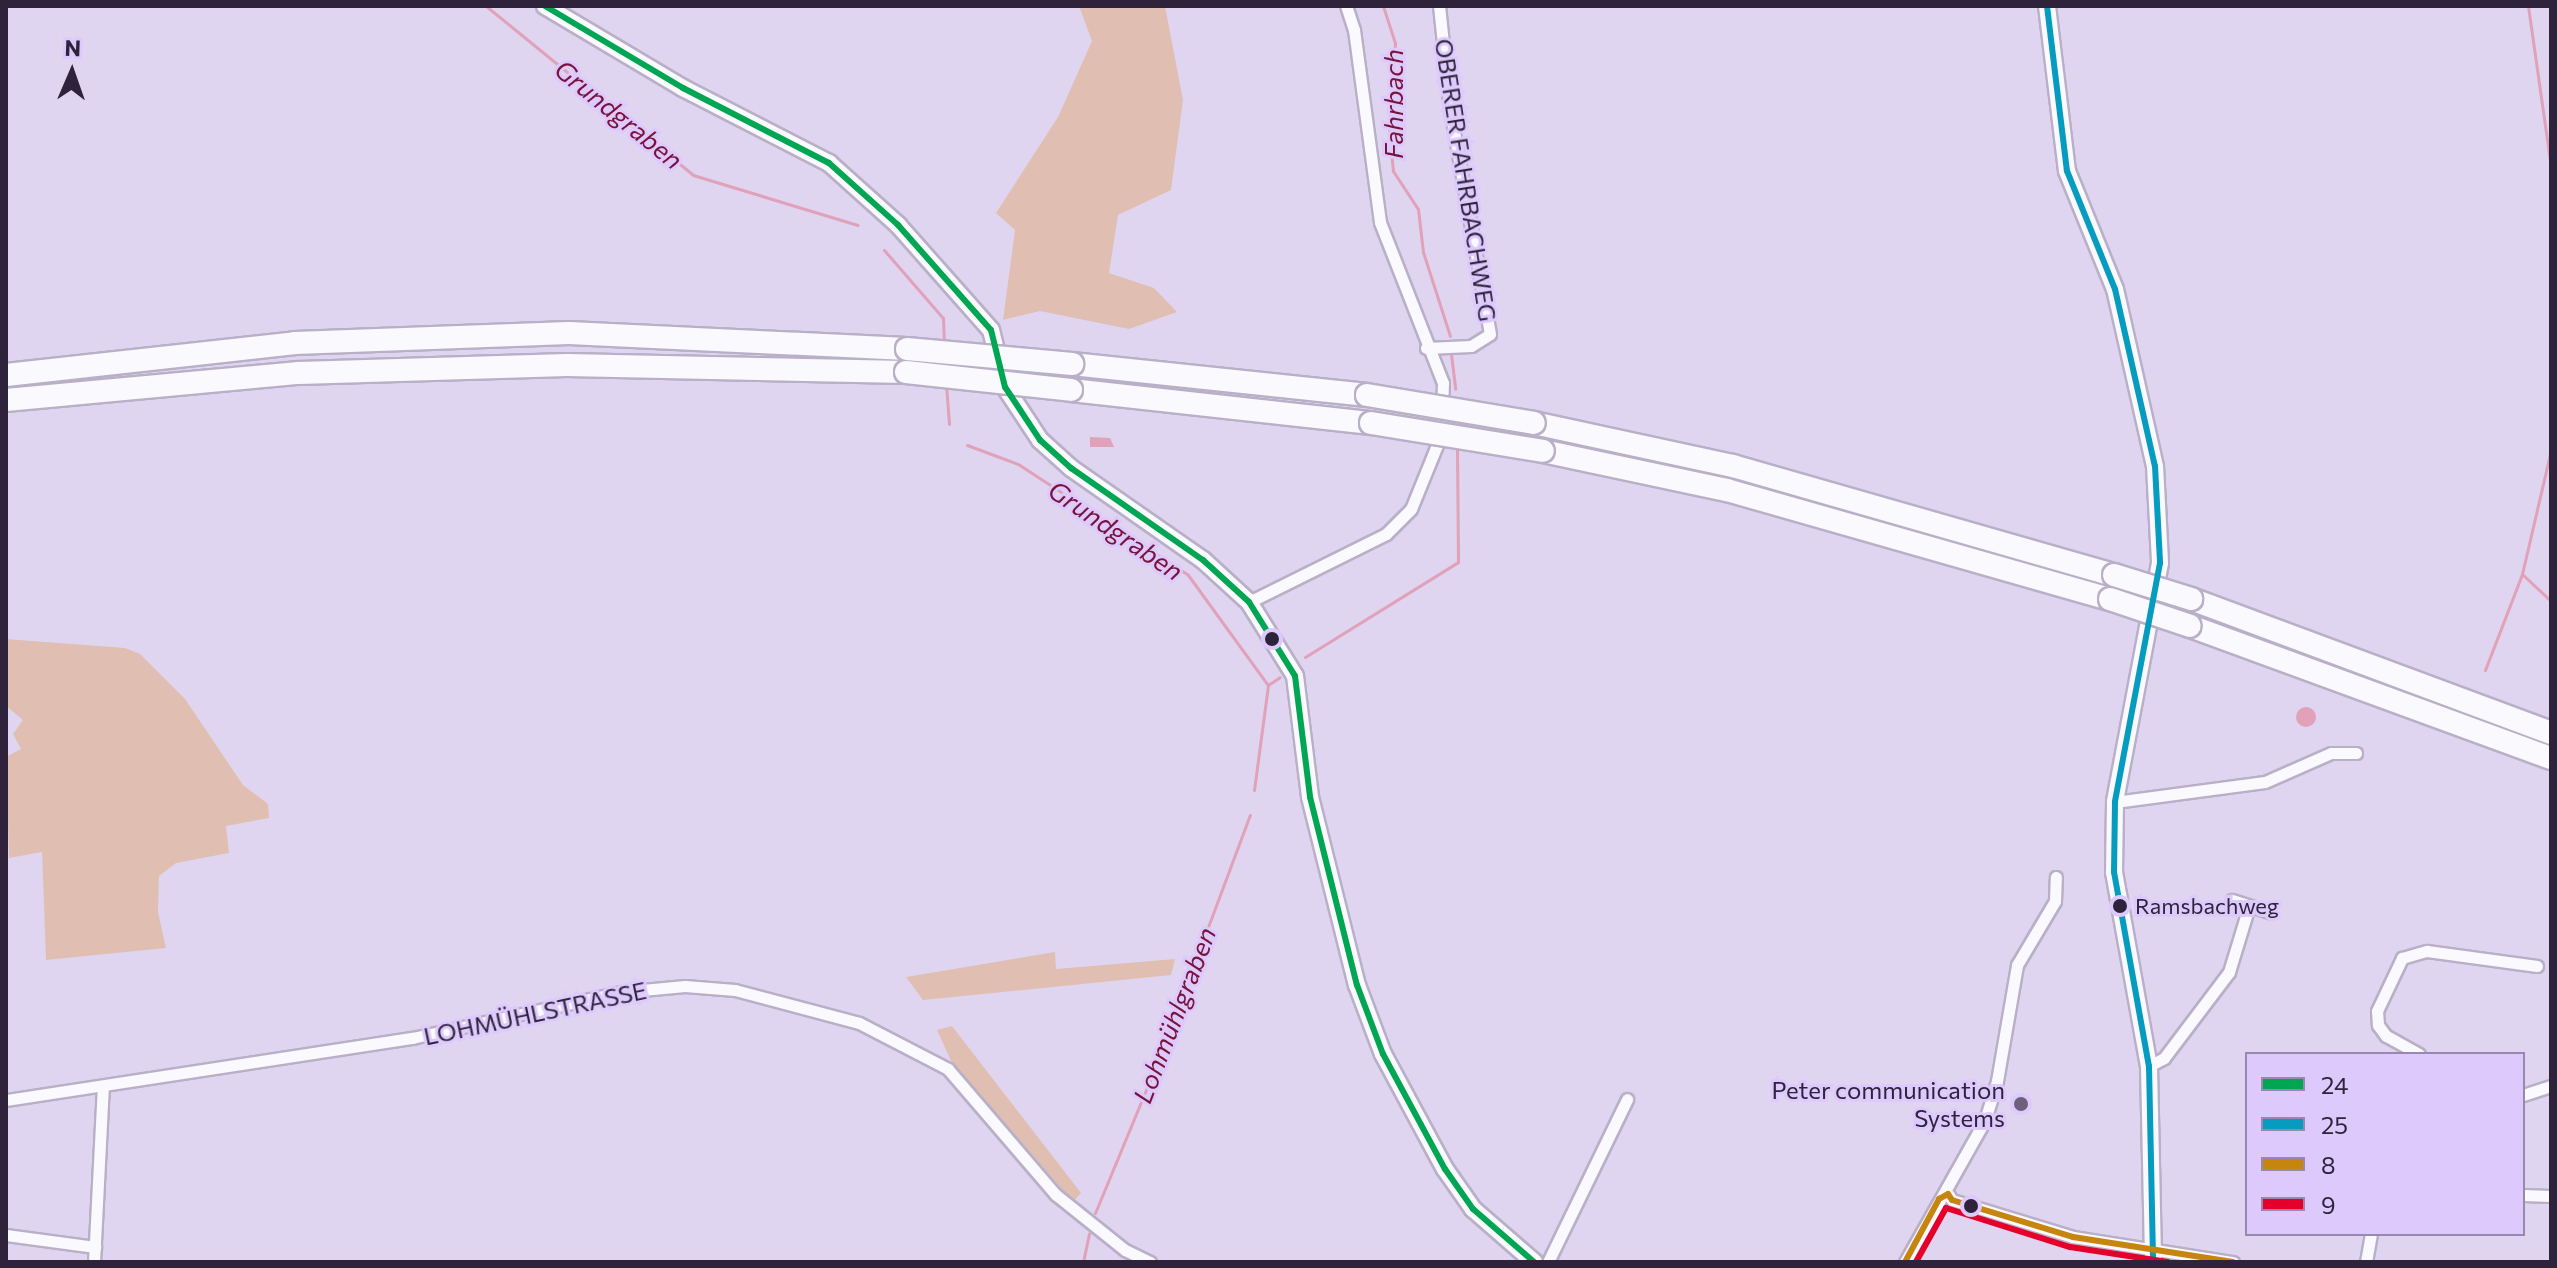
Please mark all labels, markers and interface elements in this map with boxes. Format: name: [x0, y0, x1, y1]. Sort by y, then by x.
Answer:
north arrow: [32, 32, 112, 112]
text: N: [64, 34, 82, 61]
street label: OBERER FAHRBACHWEG: [1429, 37, 1503, 323]
water label: Fahrbach: [1377, 49, 1409, 159]
water label: Grundgraben: [549, 53, 689, 175]
water label: Grundgraben: [1043, 474, 1189, 586]
unlabelled marker: [1264, 631, 1280, 647]
place label: Ramsbachweg: [2135, 893, 2279, 919]
marker: Ramsbachweg: [2112, 898, 2128, 914]
water label: Lohmühlgraben: [1126, 923, 1222, 1107]
street label: LOHMÜHLSTRASSE: [421, 975, 649, 1051]
legend: [2245, 1052, 2525, 1236]
text: 24: [2321, 1070, 2348, 1099]
place label: Peter communication Systems: [1771, 1076, 2005, 1132]
marker: Peter communication Systems: [2012, 1095, 2030, 1113]
text: 25: [2321, 1110, 2348, 1139]
text: 8: [2321, 1150, 2336, 1179]
text: 9: [2321, 1190, 2336, 1219]
unlabelled marker: [1963, 1198, 1979, 1214]

